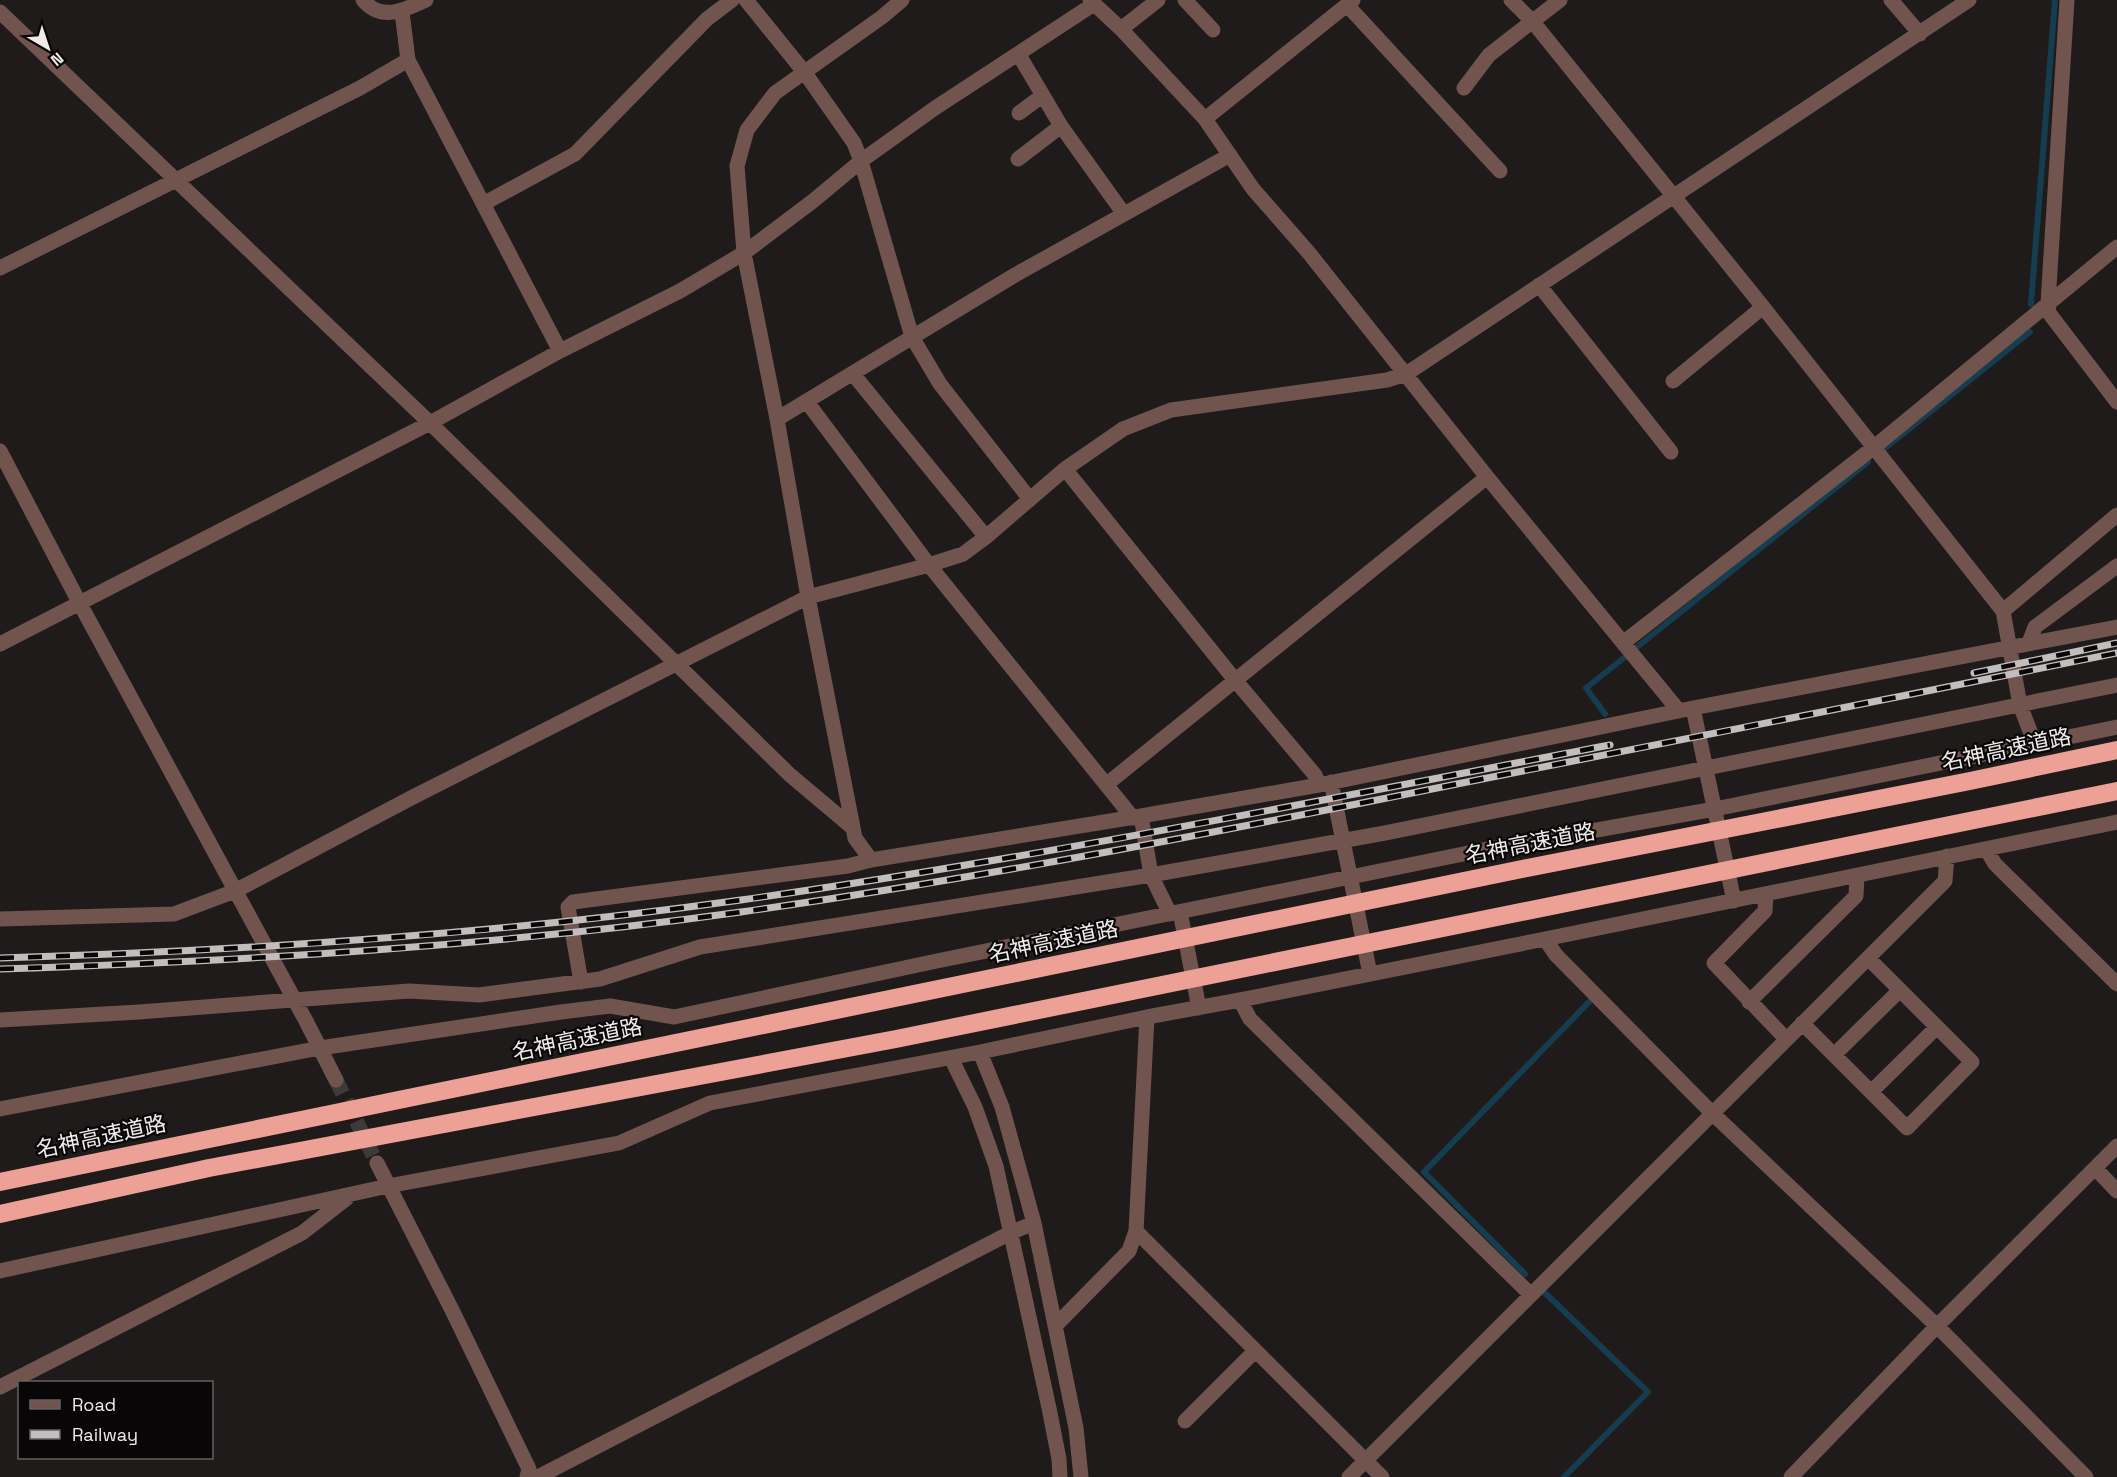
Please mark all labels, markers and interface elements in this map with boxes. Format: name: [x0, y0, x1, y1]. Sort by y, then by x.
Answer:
north arrow: [18, 18, 78, 78]
text: N: [46, 48, 68, 71]
street label: 名神高速道路: [1939, 722, 2073, 776]
street label: 名神高速道路: [1463, 817, 1597, 869]
street label: 名神高速道路: [986, 914, 1120, 968]
street label: 名神高速道路: [510, 1012, 644, 1066]
street label: 名神高速道路: [34, 1109, 168, 1163]
legend: [18, 1381, 213, 1459]
text: Road: [72, 1393, 116, 1416]
text: Railway: [72, 1423, 138, 1446]

